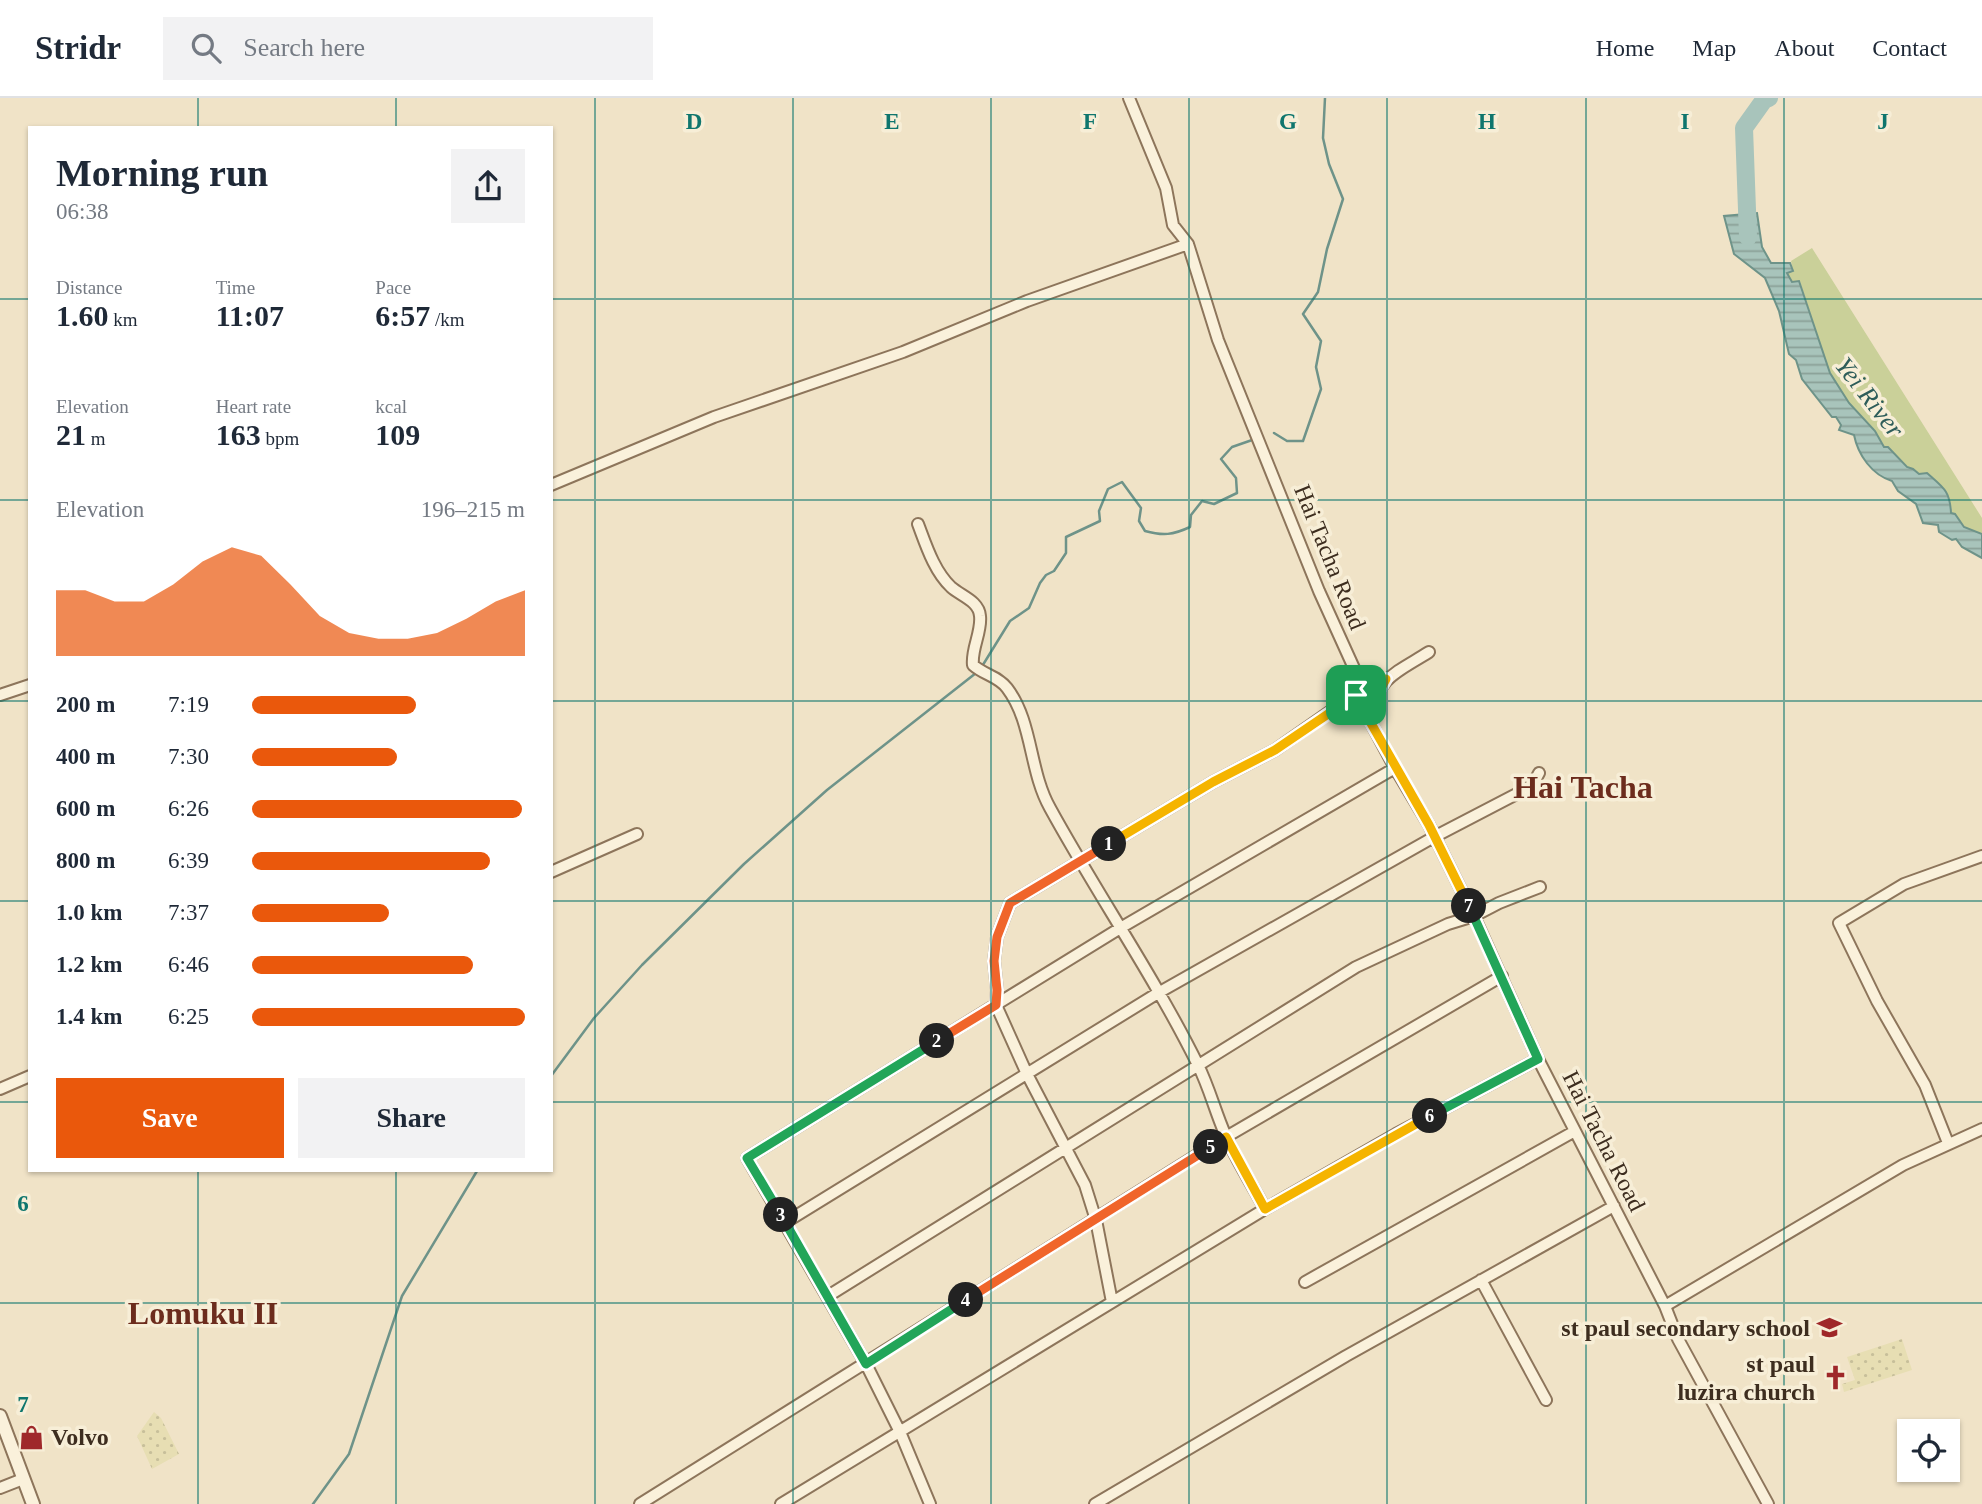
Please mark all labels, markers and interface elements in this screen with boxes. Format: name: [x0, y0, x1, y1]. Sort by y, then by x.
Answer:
search box: [163, 17, 653, 80]
icon: search: [187, 29, 225, 67]
text: Stridr: [35, 30, 121, 66]
text: Search here: [243, 33, 365, 62]
text: Home: [1596, 35, 1654, 61]
text: Map: [1692, 35, 1736, 61]
text: About: [1774, 35, 1834, 61]
text: Contact: [1872, 35, 1947, 61]
text: D: [686, 109, 702, 134]
text: E: [884, 109, 900, 134]
text: F: [1083, 109, 1097, 134]
text: G: [1279, 109, 1297, 134]
text: H: [1478, 109, 1496, 134]
text: I: [1681, 109, 1690, 134]
text: J: [1877, 109, 1889, 134]
button: share: [451, 149, 525, 223]
text: Morning run: [56, 152, 268, 194]
text: 06:38: [56, 199, 108, 224]
text: Distance: [56, 277, 122, 298]
text: Time: [216, 277, 255, 298]
text: Pace: [375, 277, 411, 298]
text: 1.60: [56, 299, 109, 332]
text: 11:07: [216, 299, 284, 332]
text: 6:57: [375, 299, 430, 332]
text: km: [109, 309, 138, 330]
text: /km: [430, 309, 465, 330]
water label: Yei River: [1829, 351, 1910, 444]
text: Elevation: [56, 396, 129, 417]
text: Heart rate: [216, 396, 291, 417]
text: kcal: [375, 396, 407, 417]
text: 21: [56, 418, 86, 451]
text: 163: [216, 418, 261, 451]
text: 109: [375, 418, 420, 451]
text: m: [86, 428, 106, 449]
text: bpm: [261, 428, 299, 449]
street label: Hai Tacha Road: [1289, 481, 1371, 633]
text: Elevation: [56, 497, 144, 522]
text: 196–215 m: [421, 497, 525, 522]
pin: [1326, 665, 1386, 725]
icon: arrive: [1337, 676, 1375, 714]
text: 200 m: [56, 692, 115, 717]
text: 7:19: [168, 692, 209, 717]
text: 400 m: [56, 744, 115, 769]
text: 7:30: [168, 744, 209, 769]
district label: Hai Tacha: [1513, 769, 1653, 805]
text: 600 m: [56, 796, 115, 821]
text: 6:26: [168, 796, 209, 821]
pin: 1: [1092, 826, 1126, 862]
text: 1: [1104, 833, 1113, 854]
text: 800 m: [56, 848, 115, 873]
text: 6:39: [168, 848, 209, 873]
pin: 7: [1452, 888, 1486, 924]
text: 7: [1464, 895, 1473, 916]
text: 1.0 km: [56, 900, 122, 925]
text: 7:37: [168, 900, 209, 925]
text: 1.2 km: [56, 952, 122, 977]
text: 6:46: [168, 952, 209, 977]
text: 1.4 km: [56, 1004, 122, 1029]
text: 6:25: [168, 1004, 209, 1029]
pin: 2: [920, 1024, 954, 1058]
text: 2: [932, 1030, 941, 1051]
street label: Hai Tacha Road: [1557, 1067, 1651, 1215]
button: Save: [56, 1078, 284, 1158]
button: Share: [298, 1078, 525, 1158]
pin: 6: [1412, 1098, 1448, 1134]
text: 6: [1425, 1105, 1434, 1126]
pin: 5: [1194, 1130, 1228, 1164]
text: 5: [1206, 1136, 1215, 1157]
text: 6: [17, 1191, 29, 1216]
pin: 3: [764, 1198, 798, 1232]
text: 3: [776, 1204, 785, 1225]
pin: 4: [948, 1282, 984, 1318]
text: 4: [961, 1289, 970, 1310]
district label: Lomuku II: [128, 1295, 278, 1331]
school or university icon: st paul secondary school: [1816, 1314, 1844, 1342]
place label: st paul secondary school: [1561, 1315, 1810, 1341]
place label: st paul luzira church: [1677, 1351, 1815, 1405]
church icon: st paul luzira church: [1821, 1364, 1849, 1392]
text: 7: [17, 1392, 29, 1417]
map controls: [1897, 1419, 1960, 1482]
button: locate: [1897, 1419, 1960, 1482]
shop icon: Volvo: [17, 1423, 45, 1451]
place label: Volvo: [51, 1424, 109, 1450]

